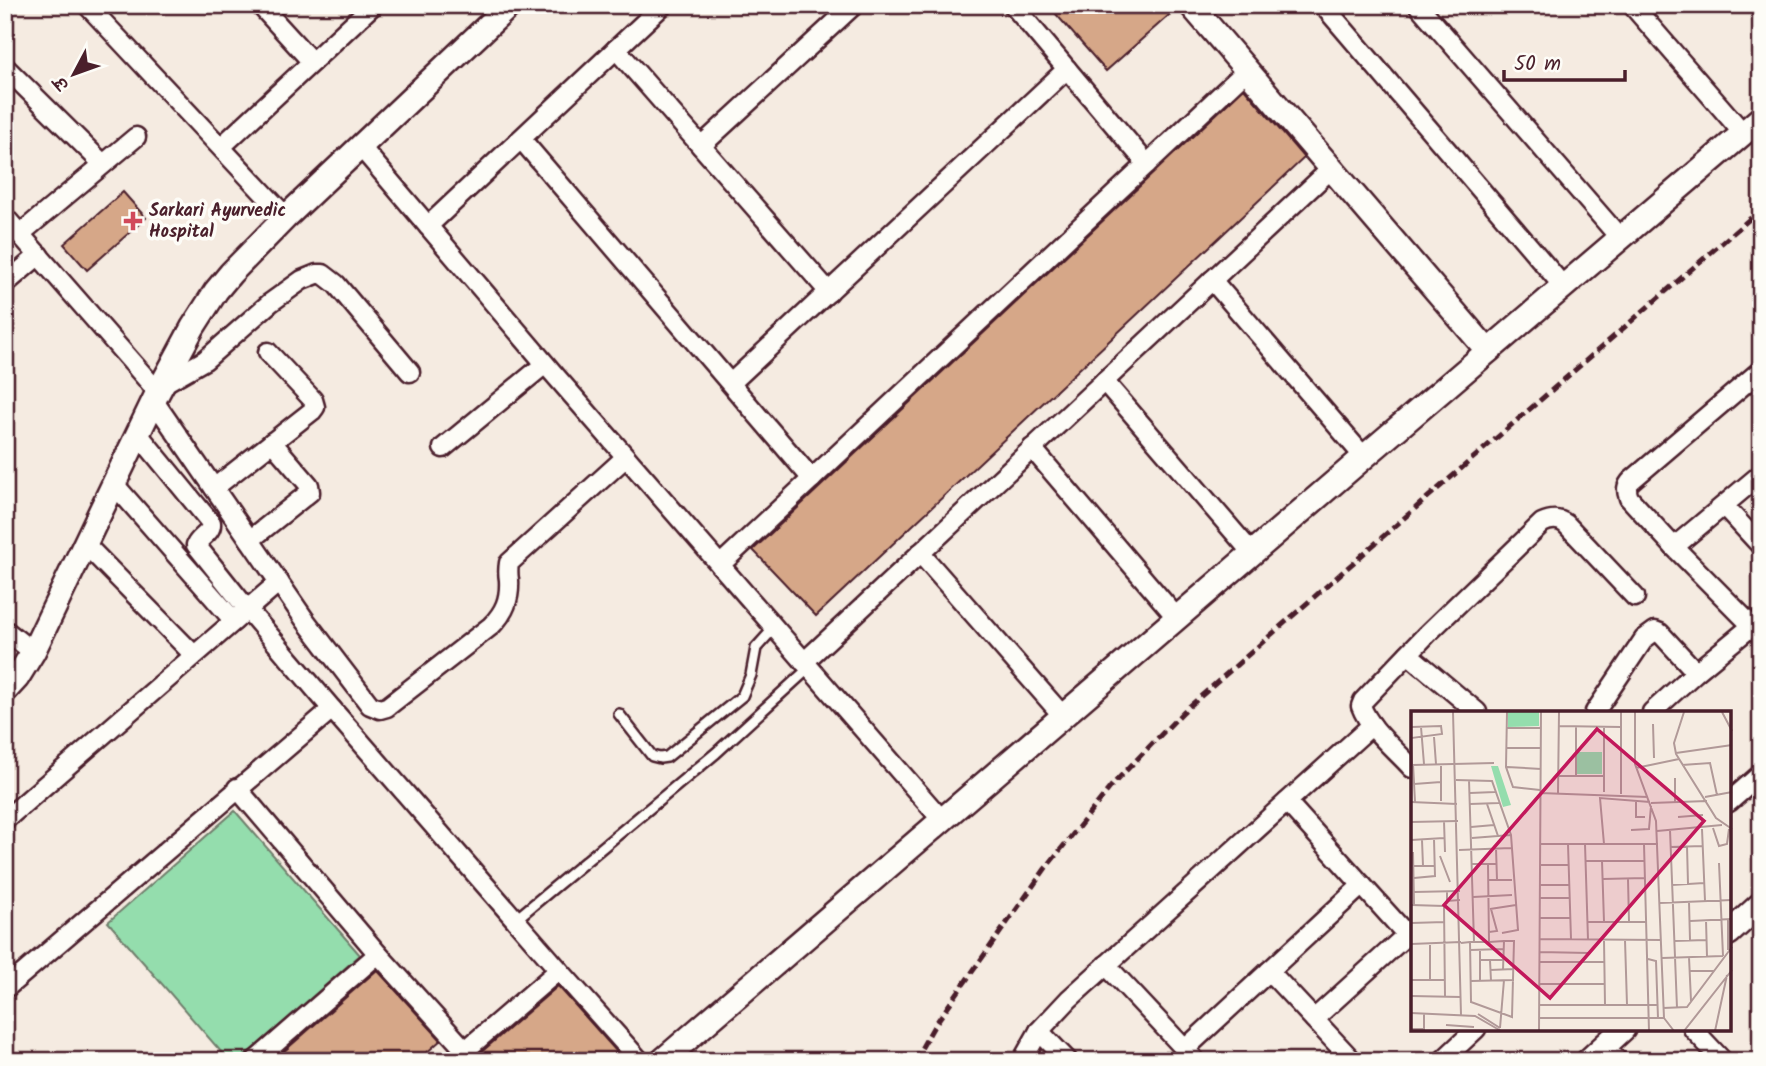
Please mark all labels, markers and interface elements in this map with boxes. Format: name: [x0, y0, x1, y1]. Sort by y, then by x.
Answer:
north arrow: [38, 38, 108, 108]
scale bar: [1504, 38, 1624, 82]
text: 50 m: [1514, 48, 1561, 81]
text: उ: [45, 66, 78, 98]
place label: Sarkari Ayurvedic Hospital: [149, 197, 286, 247]
marker: Sarkari Ayurvedic Hospital: [123, 211, 143, 231]
inset map: [1411, 711, 1731, 1031]

